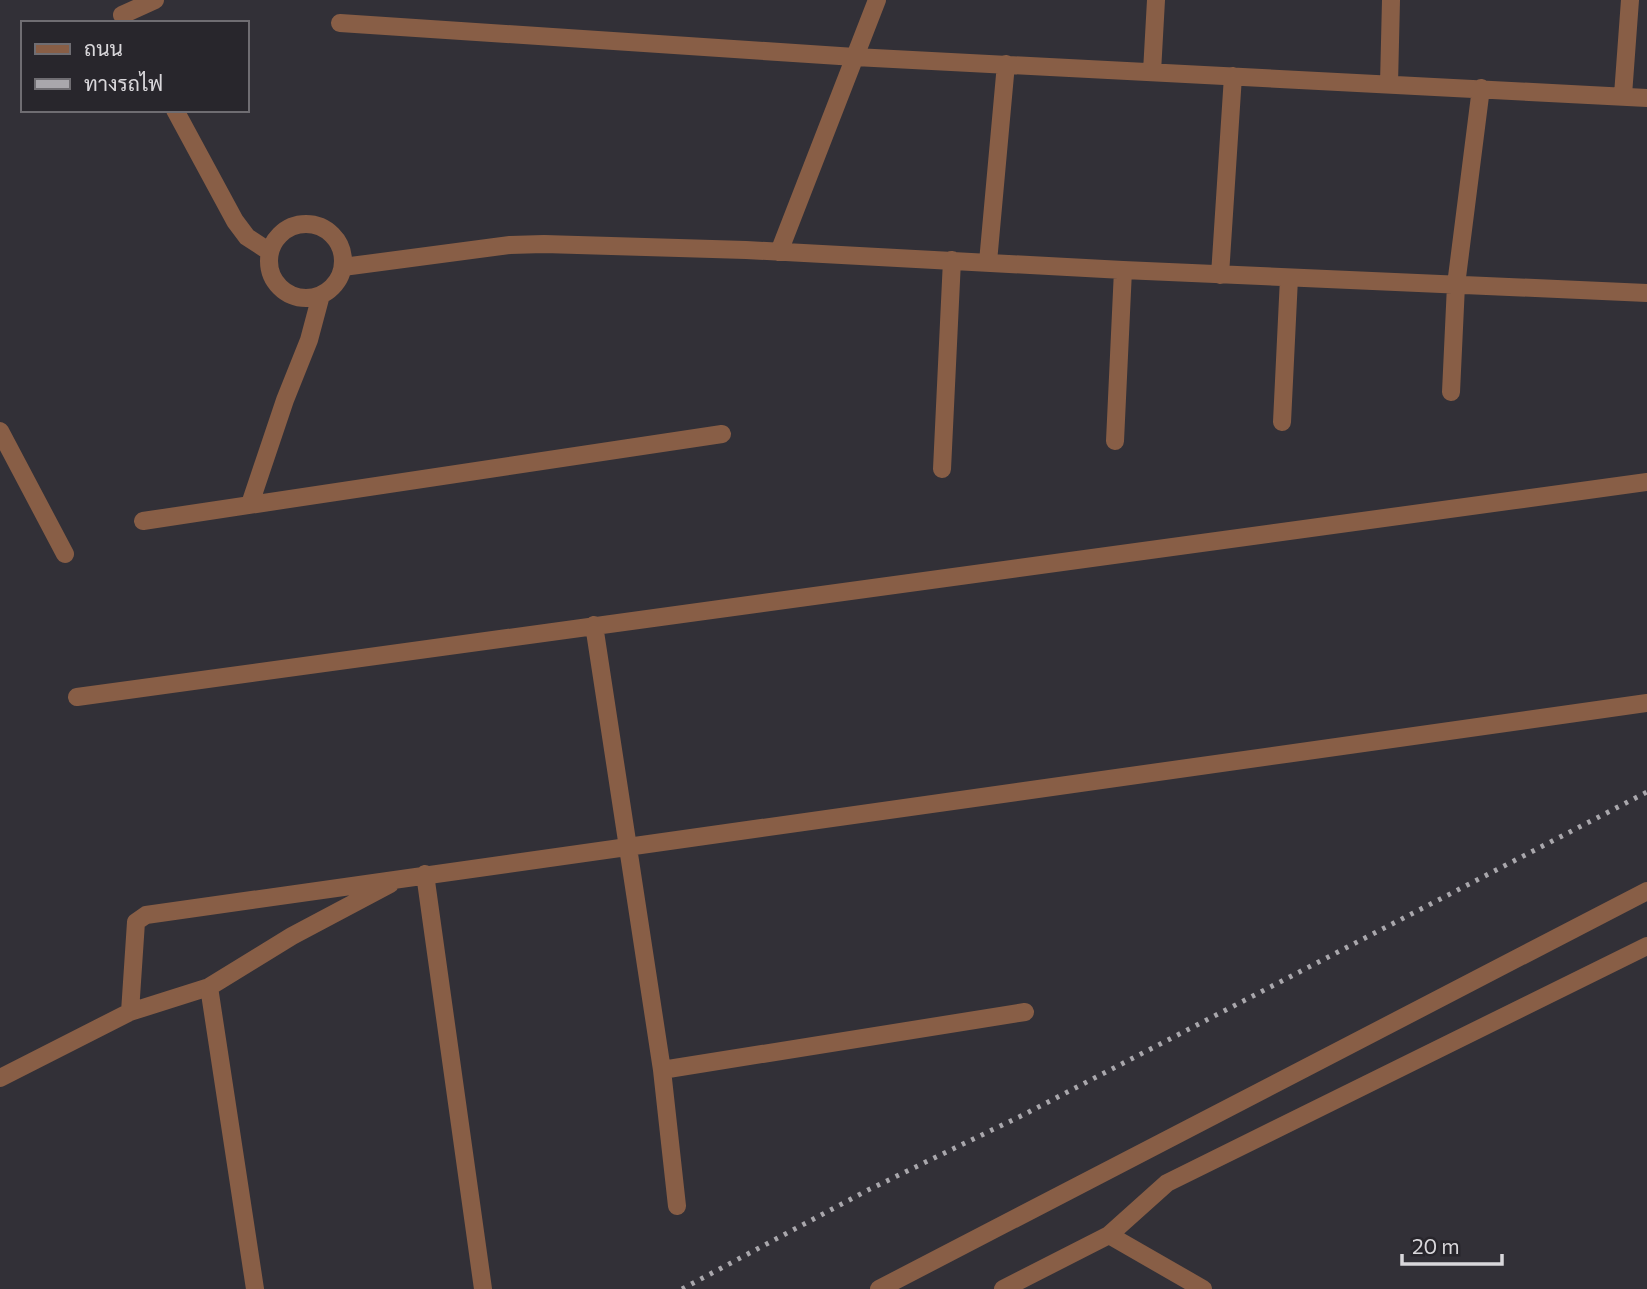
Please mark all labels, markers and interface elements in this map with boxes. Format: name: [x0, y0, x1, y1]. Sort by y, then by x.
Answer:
legend: [21, 21, 248, 112]
text: ถนน: [84, 35, 123, 60]
text: ทางรถไฟ: [84, 70, 163, 95]
scale bar: [1402, 1222, 1502, 1266]
text: 20 m: [1412, 1233, 1460, 1258]

